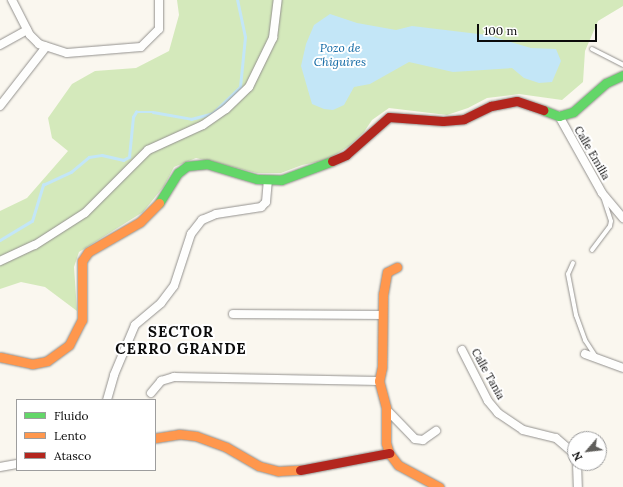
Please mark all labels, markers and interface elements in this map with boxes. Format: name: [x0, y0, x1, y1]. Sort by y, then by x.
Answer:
scale bar: [479, 16, 599, 42]
text: 100 m: [484, 23, 517, 38]
water label: Pozo de Chiguires: [314, 41, 366, 69]
street label: Calle Emilia: [571, 124, 613, 182]
district label: SECTOR CERRO GRANDE: [115, 322, 247, 357]
street label: Calle Tania: [469, 346, 507, 402]
legend: [16, 399, 156, 471]
text: Fluido: [54, 408, 89, 423]
text: Lento: [54, 428, 86, 443]
north arrow: [567, 431, 607, 471]
text: Atasco: [54, 448, 91, 463]
text: N: [569, 449, 585, 463]

